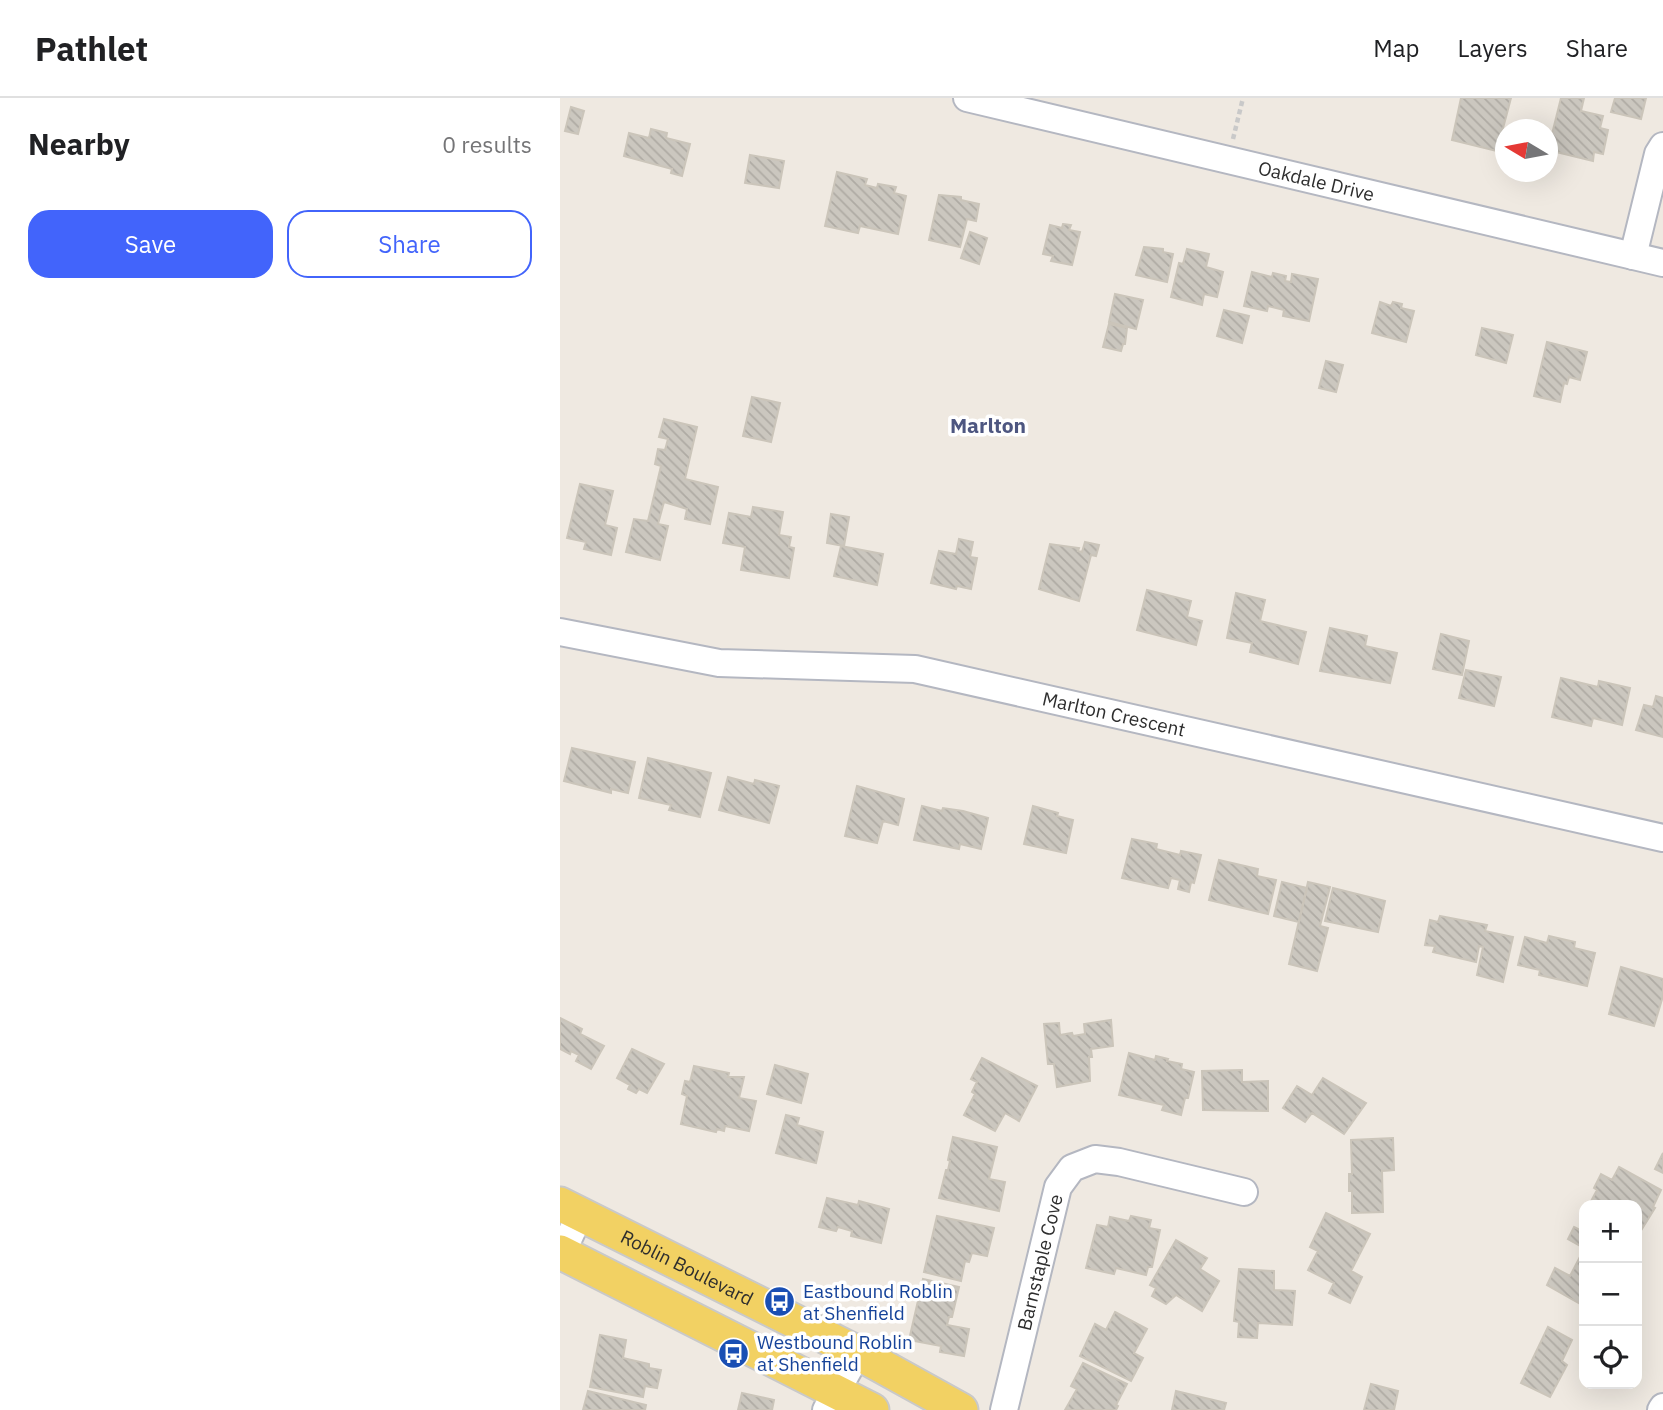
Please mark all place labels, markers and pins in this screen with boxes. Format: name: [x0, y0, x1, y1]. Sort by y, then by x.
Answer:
place label: Eastbound Roblin at Shenfield: [803, 1279, 953, 1325]
bus stop icon: Eastbound Roblin at Shenfield: [763, 1285, 797, 1319]
place label: Westbound Roblin at Shenfield: [757, 1330, 913, 1376]
bus stop icon: Westbound Roblin at Shenfield: [717, 1336, 751, 1370]

